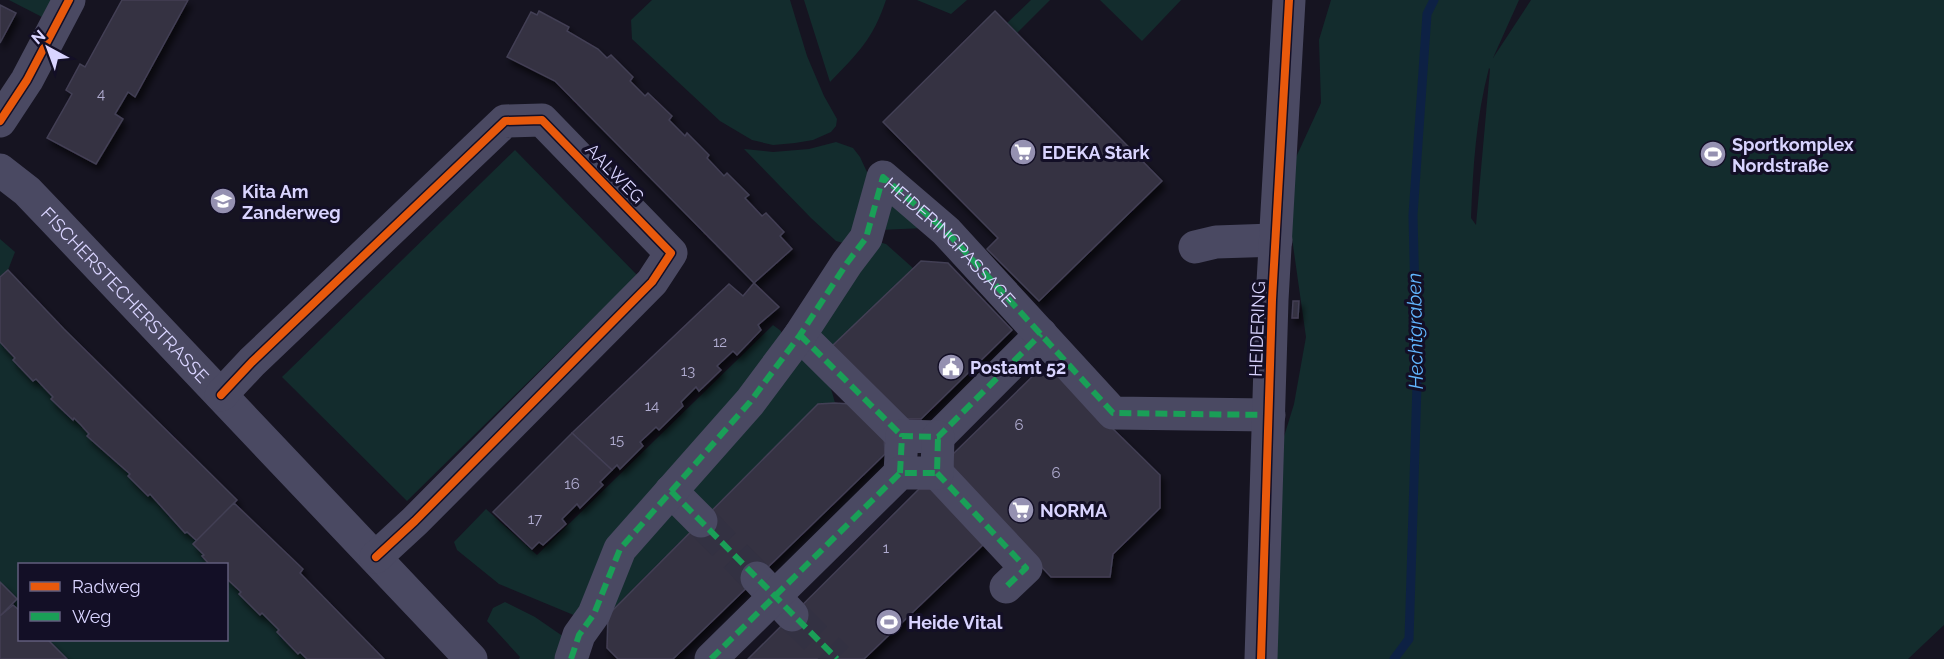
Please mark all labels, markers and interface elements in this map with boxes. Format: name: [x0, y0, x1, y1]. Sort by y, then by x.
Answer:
north arrow: [18, 18, 78, 78]
text: N: [28, 26, 49, 48]
house number: 4: [97, 85, 105, 103]
place label: Sportkomplex Nordstraße: [1732, 134, 1854, 176]
supermarket icon: EDEKA Stark: [1008, 137, 1038, 167]
street label: AALWEG: [581, 139, 649, 207]
sports icon: Sportkomplex Nordstraße: [1698, 139, 1728, 169]
place label: EDEKA Stark: [1042, 142, 1150, 163]
street label: HEIDERINGPASSAGE: [881, 173, 1020, 310]
place label: Kita Am Zanderweg: [242, 181, 341, 223]
school or university icon: Kita Am Zanderweg: [208, 186, 238, 216]
street label: FISCHERSTECHERSTRASSE: [37, 202, 213, 387]
water label: Hechtgraben: [1402, 272, 1428, 390]
street label: HEIDERING: [1245, 281, 1269, 377]
house number: 12: [713, 333, 727, 351]
public building icon: Postamt 52: [936, 352, 966, 382]
place label: Postamt 52: [970, 357, 1066, 378]
house number: 13: [681, 362, 695, 380]
house number: 14: [645, 397, 659, 415]
house number: 6: [1014, 416, 1024, 434]
house number: 15: [610, 431, 624, 449]
house number: 6: [1051, 464, 1061, 482]
house number: 16: [564, 475, 580, 493]
supermarket icon: NORMA: [1006, 495, 1036, 525]
place label: NORMA: [1040, 500, 1108, 521]
house number: 17: [528, 510, 542, 528]
house number: 1: [883, 539, 890, 557]
legend: [18, 563, 228, 641]
text: Radweg: [72, 576, 141, 597]
text: Weg: [72, 606, 111, 627]
sports icon: Heide Vital: [874, 607, 904, 637]
place label: Heide Vital: [908, 612, 1003, 633]

